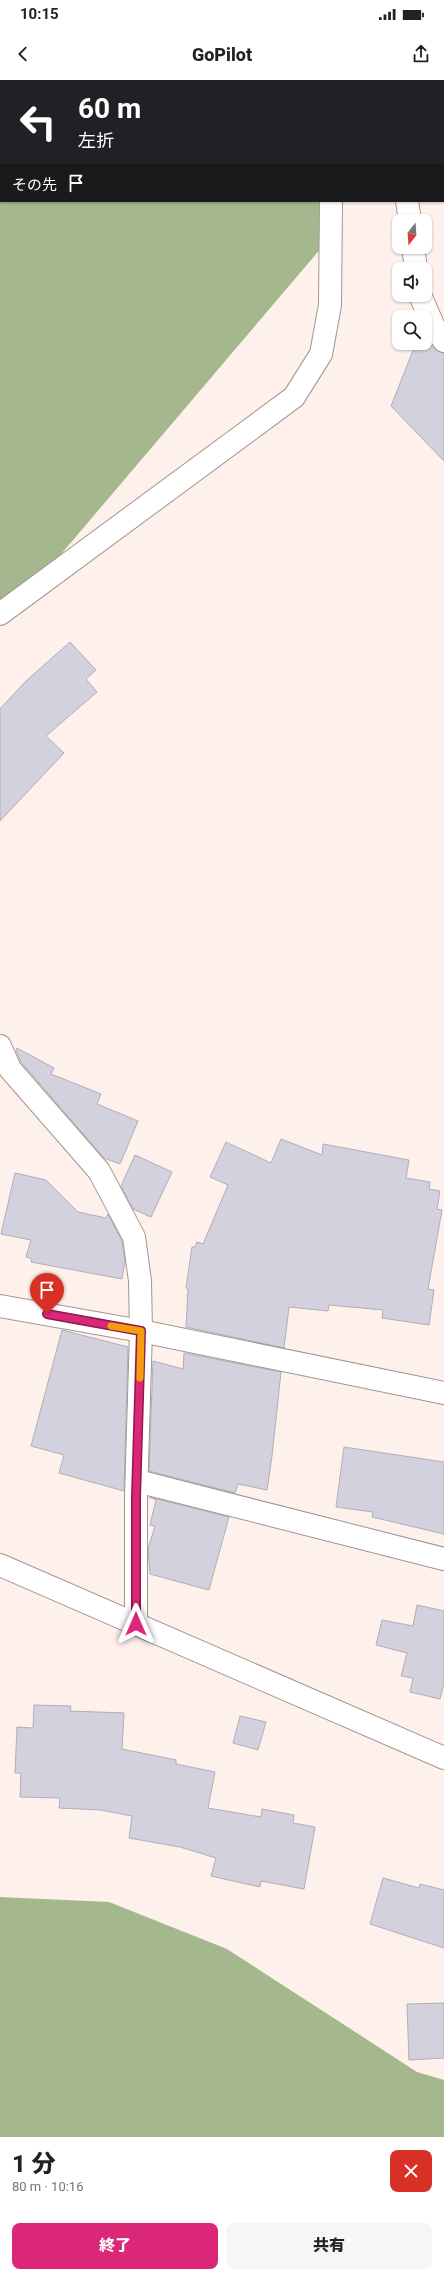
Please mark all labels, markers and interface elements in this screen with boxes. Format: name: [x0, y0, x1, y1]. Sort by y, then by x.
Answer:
text: 10:15: [20, 5, 59, 23]
icon: back: [12, 43, 34, 65]
icon: share: [410, 43, 432, 65]
text: GoPilot: [192, 44, 252, 65]
text: 60 m: [78, 92, 141, 125]
icon: left: [12, 96, 64, 148]
text: 左折: [78, 130, 114, 151]
icon: arrive: [65, 172, 87, 194]
text: その先: [12, 176, 57, 194]
north arrow: [392, 214, 432, 254]
map controls: [392, 214, 432, 350]
button: sound: [392, 262, 432, 302]
button: search: [392, 310, 432, 350]
pin: [30, 1273, 64, 1314]
icon: arrive: [36, 1279, 58, 1301]
position arrow: [115, 1603, 157, 1645]
text: 1 分: [12, 2150, 56, 2178]
button: close: [390, 2150, 432, 2192]
text: 80 m · 10:16: [12, 2179, 83, 2194]
button: 終了: [12, 2223, 218, 2269]
button: 共有: [226, 2223, 432, 2269]

